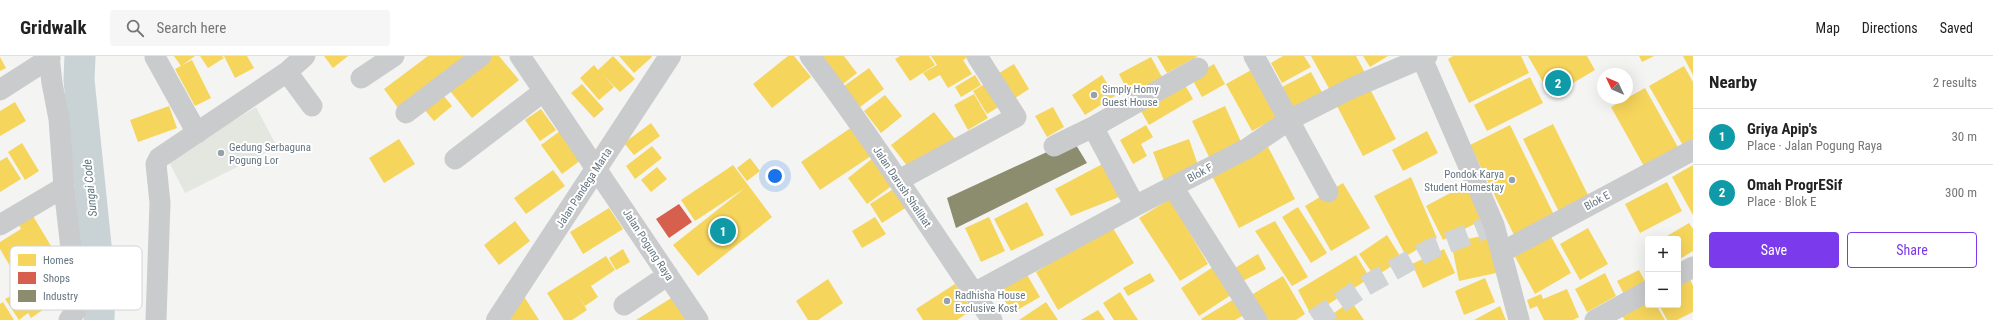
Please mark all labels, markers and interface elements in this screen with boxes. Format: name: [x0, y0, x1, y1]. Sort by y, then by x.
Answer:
search box: [110, 10, 390, 46]
text: Gridwalk: [20, 16, 86, 39]
icon: search: [124, 17, 146, 39]
text: Search here: [156, 19, 226, 37]
text: Map: [1816, 20, 1840, 36]
text: Directions: [1862, 20, 1918, 36]
text: Saved: [1940, 20, 1973, 36]
pin: 2: [1545, 68, 1571, 98]
north arrow: [1597, 68, 1633, 104]
text: Nearby: [1709, 72, 1757, 92]
text: 2 results: [1933, 75, 1977, 90]
place label: Simply Homy Guest House: [1102, 83, 1159, 109]
marker: Simply Homy Guest House: [1089, 90, 1099, 100]
text: Griya Apip's: [1747, 120, 1817, 138]
text: 1: [1719, 129, 1725, 144]
text: 30 m: [1951, 129, 1977, 144]
text: Place · Jalan Pogung Raya: [1747, 138, 1882, 153]
place label: Gedung Serbaguna Pogung Lor: [229, 141, 311, 167]
street label: Jalan Darush Shalihat: [870, 144, 934, 230]
street label: Jalan Pandega Marta: [553, 146, 615, 230]
marker: Gedung Serbaguna Pogung Lor: [216, 148, 226, 158]
water label: Sungai Code: [80, 158, 100, 217]
street label: Blok F: [1185, 161, 1215, 185]
your location: [765, 166, 785, 186]
place label: Pondok Karya Student Homestay: [1424, 168, 1504, 194]
marker: Pondok Karya Student Homestay: [1507, 175, 1517, 185]
text: Omah ProgrESif: [1747, 176, 1842, 194]
text: 2: [1719, 185, 1725, 200]
text: 300 m: [1945, 185, 1977, 200]
street label: Blok E: [1582, 189, 1612, 213]
text: Place · Blok E: [1747, 194, 1817, 209]
street label: Jalan Pogung Raya: [620, 207, 676, 283]
pin: 1: [710, 216, 736, 246]
button: Save: [1709, 232, 1839, 268]
button: Share: [1847, 232, 1977, 268]
map controls: [1645, 236, 1681, 308]
button: +: [1645, 236, 1681, 272]
legend: [10, 246, 142, 310]
text: Homes: [43, 254, 74, 267]
text: Shops: [43, 272, 70, 285]
button: −: [1645, 272, 1681, 308]
place label: Radhisha House Exclusive Kost: [955, 289, 1025, 315]
text: Industry: [43, 290, 79, 303]
marker: Radhisha House Exclusive Kost: [942, 296, 952, 306]

